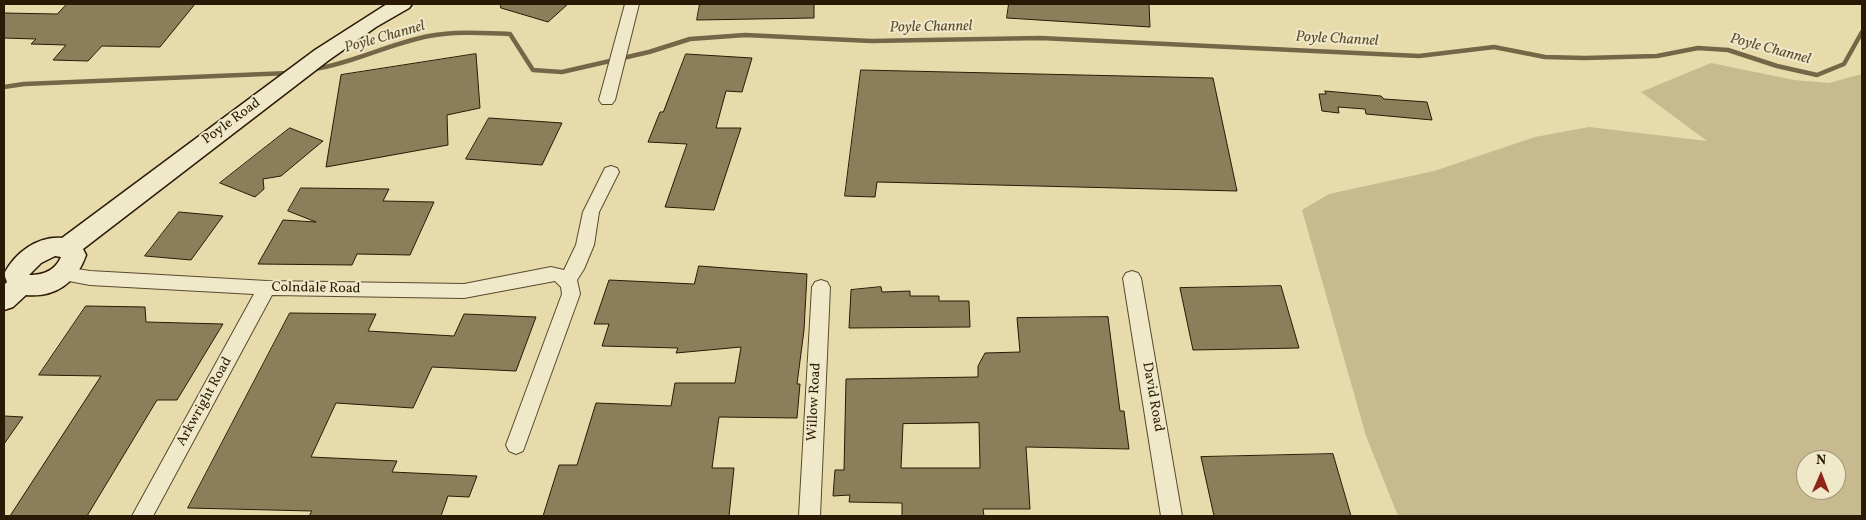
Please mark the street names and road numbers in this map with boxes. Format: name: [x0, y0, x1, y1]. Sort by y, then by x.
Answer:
street label: Poyle Road: [200, 95, 264, 149]
street label: Colndale Road: [271, 280, 361, 298]
street label: Arkwright Road: [174, 355, 236, 449]
street label: David Road: [1138, 361, 1166, 433]
street label: Willow Road: [805, 362, 825, 442]

